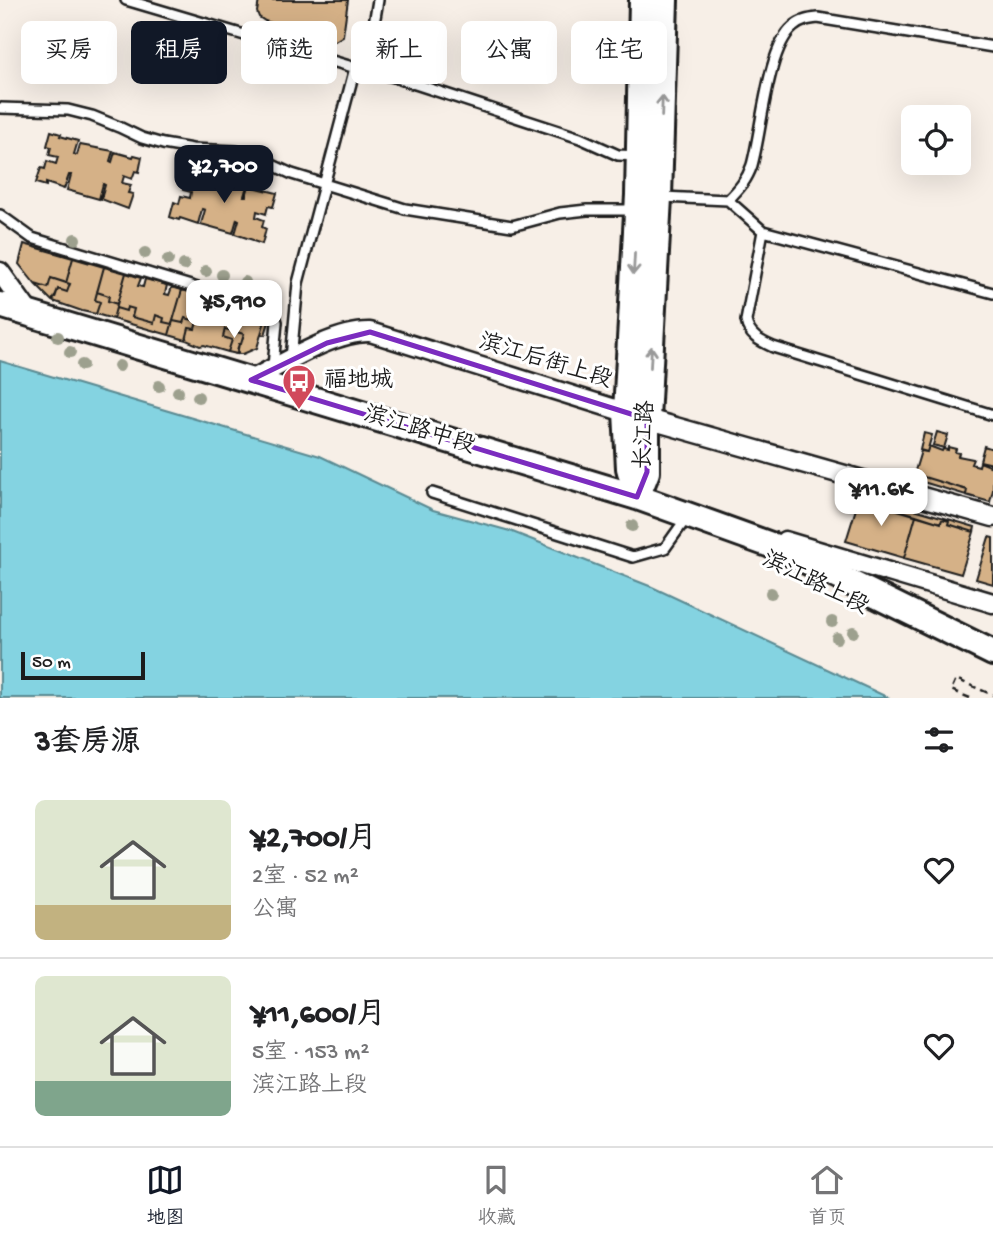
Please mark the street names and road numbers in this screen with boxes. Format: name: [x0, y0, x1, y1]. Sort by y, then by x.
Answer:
street label: 滨江后街上段: [475, 328, 615, 395]
street label: 滨江路中段: [360, 400, 478, 461]
street label: 长江路: [630, 400, 661, 470]
street label: 滨江路上段: [757, 546, 873, 621]

